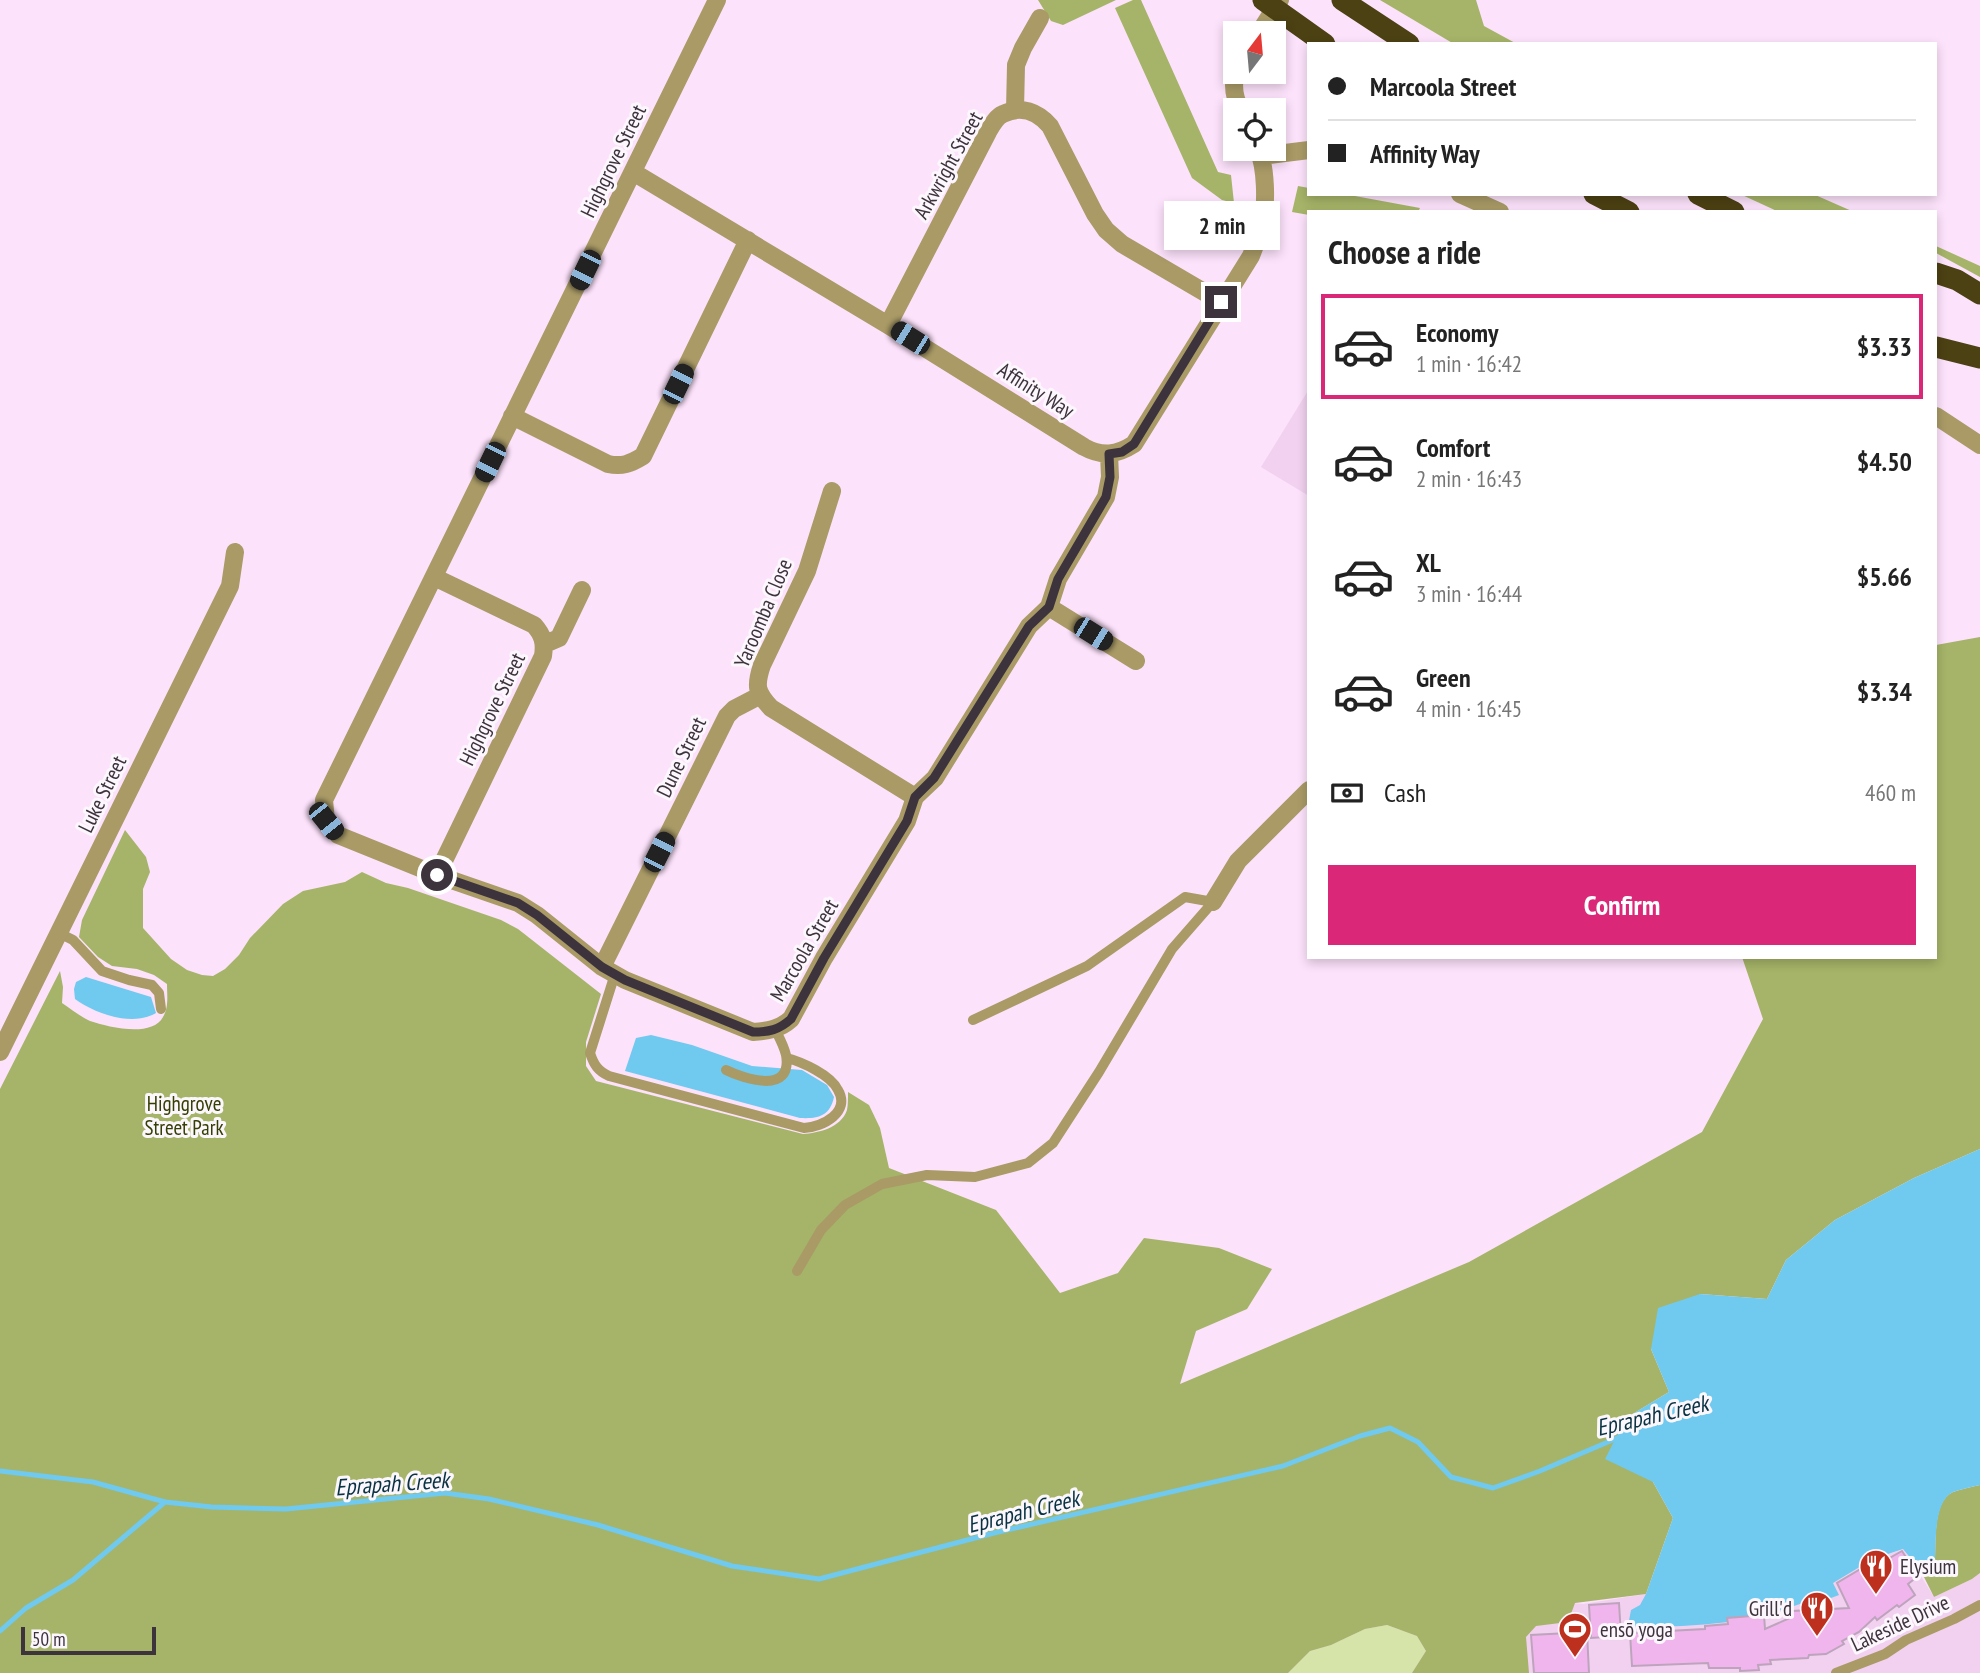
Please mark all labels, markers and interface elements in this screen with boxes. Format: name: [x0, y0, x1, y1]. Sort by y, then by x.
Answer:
north arrow: [1223, 21, 1286, 84]
map controls: [1223, 21, 1286, 161]
text: Marcoola Street: [1370, 70, 1516, 103]
button: locate: [1223, 98, 1286, 161]
street label: Highgrove Street: [574, 100, 652, 222]
street label: Arkwright Street: [907, 106, 989, 223]
text: Affinity Way: [1370, 137, 1480, 170]
callout: 2 min: [1163, 201, 1279, 250]
text: 2 min: [1199, 211, 1245, 240]
text: Choose a ride: [1328, 231, 1481, 273]
car: [567, 247, 604, 293]
route end: [1205, 286, 1237, 318]
icon: car: [1332, 315, 1395, 378]
text: Economy: [1416, 316, 1498, 349]
car: [887, 318, 934, 358]
text: $3.33: [1857, 330, 1912, 363]
text: 1 min · 16:42: [1416, 349, 1522, 378]
street label: Affinity Way: [993, 356, 1079, 424]
car: [660, 361, 697, 407]
icon: car: [1332, 430, 1395, 493]
text: Comfort: [1416, 431, 1490, 464]
car: [472, 439, 509, 485]
text: $4.50: [1857, 445, 1912, 478]
text: 2 min · 16:43: [1416, 464, 1522, 493]
icon: car: [1332, 545, 1395, 608]
text: XL: [1416, 546, 1441, 579]
street label: Yaroomba Close: [728, 555, 798, 671]
text: $5.66: [1857, 560, 1912, 593]
text: 3 min · 16:44: [1416, 579, 1522, 608]
car: [1070, 614, 1117, 654]
street label: Highgrove Street: [453, 648, 531, 770]
icon: car: [1332, 660, 1395, 723]
text: Green: [1416, 661, 1471, 694]
text: $3.34: [1857, 675, 1912, 708]
text: 4 min · 16:45: [1416, 694, 1522, 723]
street label: Dune Street: [650, 712, 712, 802]
street label: Luke Street: [72, 751, 132, 837]
icon: cash: [1328, 774, 1366, 812]
text: Cash: [1384, 776, 1426, 809]
text: 460 m: [1865, 778, 1916, 807]
car: [305, 798, 348, 844]
car: [641, 829, 678, 875]
route start: [421, 859, 453, 891]
button: Confirm: [1328, 865, 1916, 945]
street label: Marcoola Street: [764, 894, 844, 1006]
park label: Highgrove Street Park: [144, 1090, 224, 1141]
water label: Eprapah Creek: [1593, 1387, 1714, 1442]
water label: Eprapah Creek: [334, 1464, 453, 1501]
water label: Eprapah Creek: [964, 1482, 1085, 1539]
restaurant icon: Elysium: [1857, 1547, 1895, 1596]
place label: Elysium: [1900, 1553, 1956, 1580]
street label: Lakeside Drive: [1847, 1588, 1953, 1658]
restaurant icon: Grill'd: [1798, 1589, 1836, 1638]
place label: Grill'd: [1749, 1595, 1792, 1622]
sports icon: ensō yoga: [1556, 1610, 1594, 1659]
place label: ensō yoga: [1600, 1616, 1673, 1643]
scale bar: [21, 1624, 156, 1656]
text: 50 m: [32, 1627, 66, 1651]

